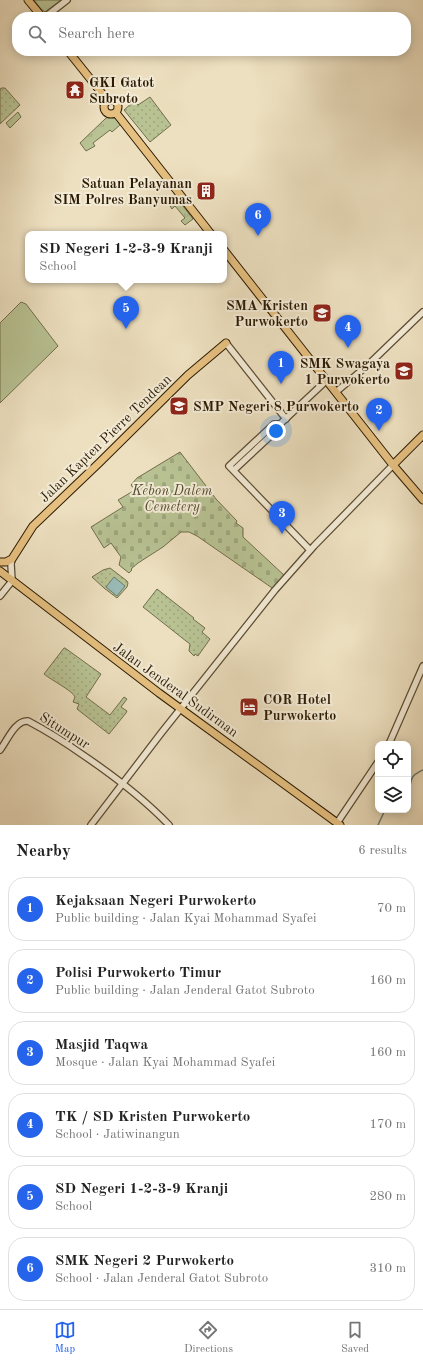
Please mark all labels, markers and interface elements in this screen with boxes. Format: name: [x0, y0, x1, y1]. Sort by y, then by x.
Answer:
search box: [12, 12, 411, 56]
icon: search: [26, 23, 48, 45]
text: Search here: [58, 27, 135, 42]
place label: GKI Gatot Subroto: [89, 76, 154, 106]
temple icon: GKI Gatot Subroto: [64, 79, 86, 101]
place label: Satuan Pelayanan SIM Polres Banyumas: [53, 177, 192, 207]
building icon: Satuan Pelayanan SIM Polres Banyumas: [195, 180, 217, 202]
pin: 6: [245, 203, 271, 236]
popup: [25, 231, 227, 283]
text: SD Negeri 1-2-3-9 Kranji: [39, 242, 213, 257]
text: School: [39, 260, 77, 273]
pin: 5: [113, 296, 139, 329]
place label: SMA Kristen Purwokerto: [226, 299, 308, 329]
school or university icon: SMA Kristen Purwokerto: [311, 302, 333, 324]
pin: 4: [335, 315, 361, 348]
pin: 1: [268, 351, 294, 384]
place label: SMK Swagaya 1 Purwokerto: [300, 357, 390, 387]
school or university icon: SMK Swagaya 1 Purwokerto: [393, 360, 415, 382]
street label: Jalan Kapten Pierre Tendean: [37, 372, 175, 505]
school or university icon: SMP Negeri 8 Purwokerto: [168, 395, 190, 417]
pin: 2: [366, 398, 392, 431]
place label: SMP Negeri 8 Purwokerto: [193, 400, 359, 414]
your location: [266, 421, 286, 441]
park label: Kebon Dalem Cemetery: [131, 484, 212, 515]
pin: 3: [269, 501, 295, 534]
street label: Jalan Jenderal Sudirman: [110, 640, 241, 740]
place label: COR Hotel Purwokerto: [263, 693, 336, 723]
hotel icon: COR Hotel Purwokerto: [238, 696, 260, 718]
street label: Situmpur: [37, 710, 92, 752]
map controls: [375, 741, 411, 813]
button: locate: [375, 741, 411, 777]
button: layers: [375, 777, 411, 813]
text: Nearby: [16, 843, 71, 860]
text: 6 results: [358, 844, 407, 857]
text: Kejaksaan Negeri Purwokerto: [55, 894, 256, 909]
text: 1: [26, 902, 34, 915]
text: 70 m: [377, 902, 406, 915]
text: Public building · Jalan Kyai Mohammad Syafei: [55, 912, 317, 925]
text: Polisi Purwokerto Timur: [55, 966, 221, 981]
text: 2: [26, 974, 34, 987]
text: 160 m: [369, 974, 406, 987]
text: Public building · Jalan Jenderal Gatot Subroto: [55, 984, 315, 997]
text: Masjid Taqwa: [55, 1038, 148, 1053]
text: 3: [26, 1046, 34, 1059]
text: 160 m: [369, 1046, 406, 1059]
text: Mosque · Jalan Kyai Mohammad Syafei: [55, 1056, 275, 1069]
text: TK / SD Kristen Purwokerto: [55, 1110, 250, 1125]
text: 4: [26, 1118, 34, 1131]
text: 170 m: [369, 1118, 406, 1131]
text: School · Jatiwinangun: [55, 1128, 180, 1141]
text: SD Negeri 1-2-3-9 Kranji: [55, 1182, 228, 1197]
text: 5: [26, 1190, 34, 1203]
text: 280 m: [369, 1190, 406, 1203]
text: School: [55, 1200, 92, 1213]
text: SMK Negeri 2 Purwokerto: [55, 1254, 234, 1269]
text: 6: [26, 1262, 34, 1275]
text: 310 m: [369, 1262, 406, 1275]
text: School · Jalan Jenderal Gatot Subroto: [55, 1272, 268, 1285]
tab: Map: [54, 1319, 76, 1357]
tab: Directions: [184, 1319, 233, 1357]
tab: Saved: [341, 1319, 369, 1357]

